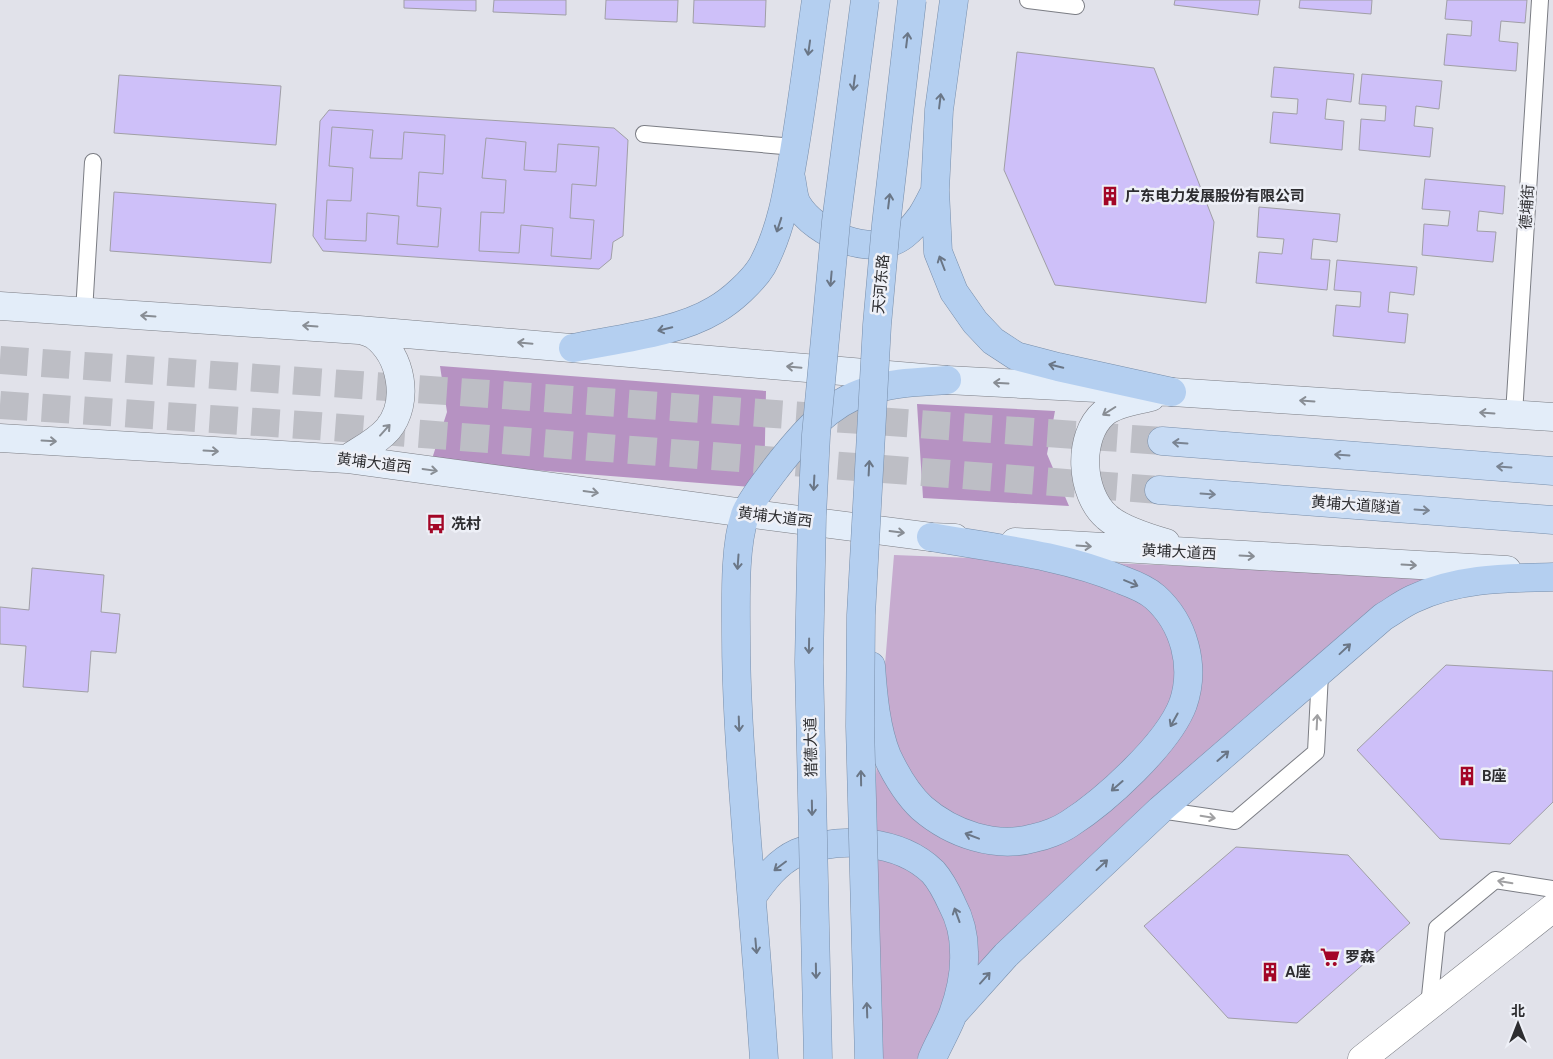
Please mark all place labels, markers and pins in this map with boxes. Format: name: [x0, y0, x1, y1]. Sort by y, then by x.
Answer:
building icon: 广东电力发展股份有限公司: [1099, 185, 1121, 207]
place label: 广东电力发展股份有限公司: [1125, 186, 1305, 206]
bus stop icon: 冼村: [425, 513, 447, 535]
place label: 冼村: [451, 514, 481, 534]
building icon: B座: [1456, 765, 1478, 787]
place label: B座: [1482, 766, 1507, 786]
supermarket icon: 罗森: [1319, 946, 1341, 968]
place label: 罗森: [1345, 947, 1375, 967]
building icon: A座: [1259, 961, 1281, 983]
place label: A座: [1285, 962, 1311, 982]

